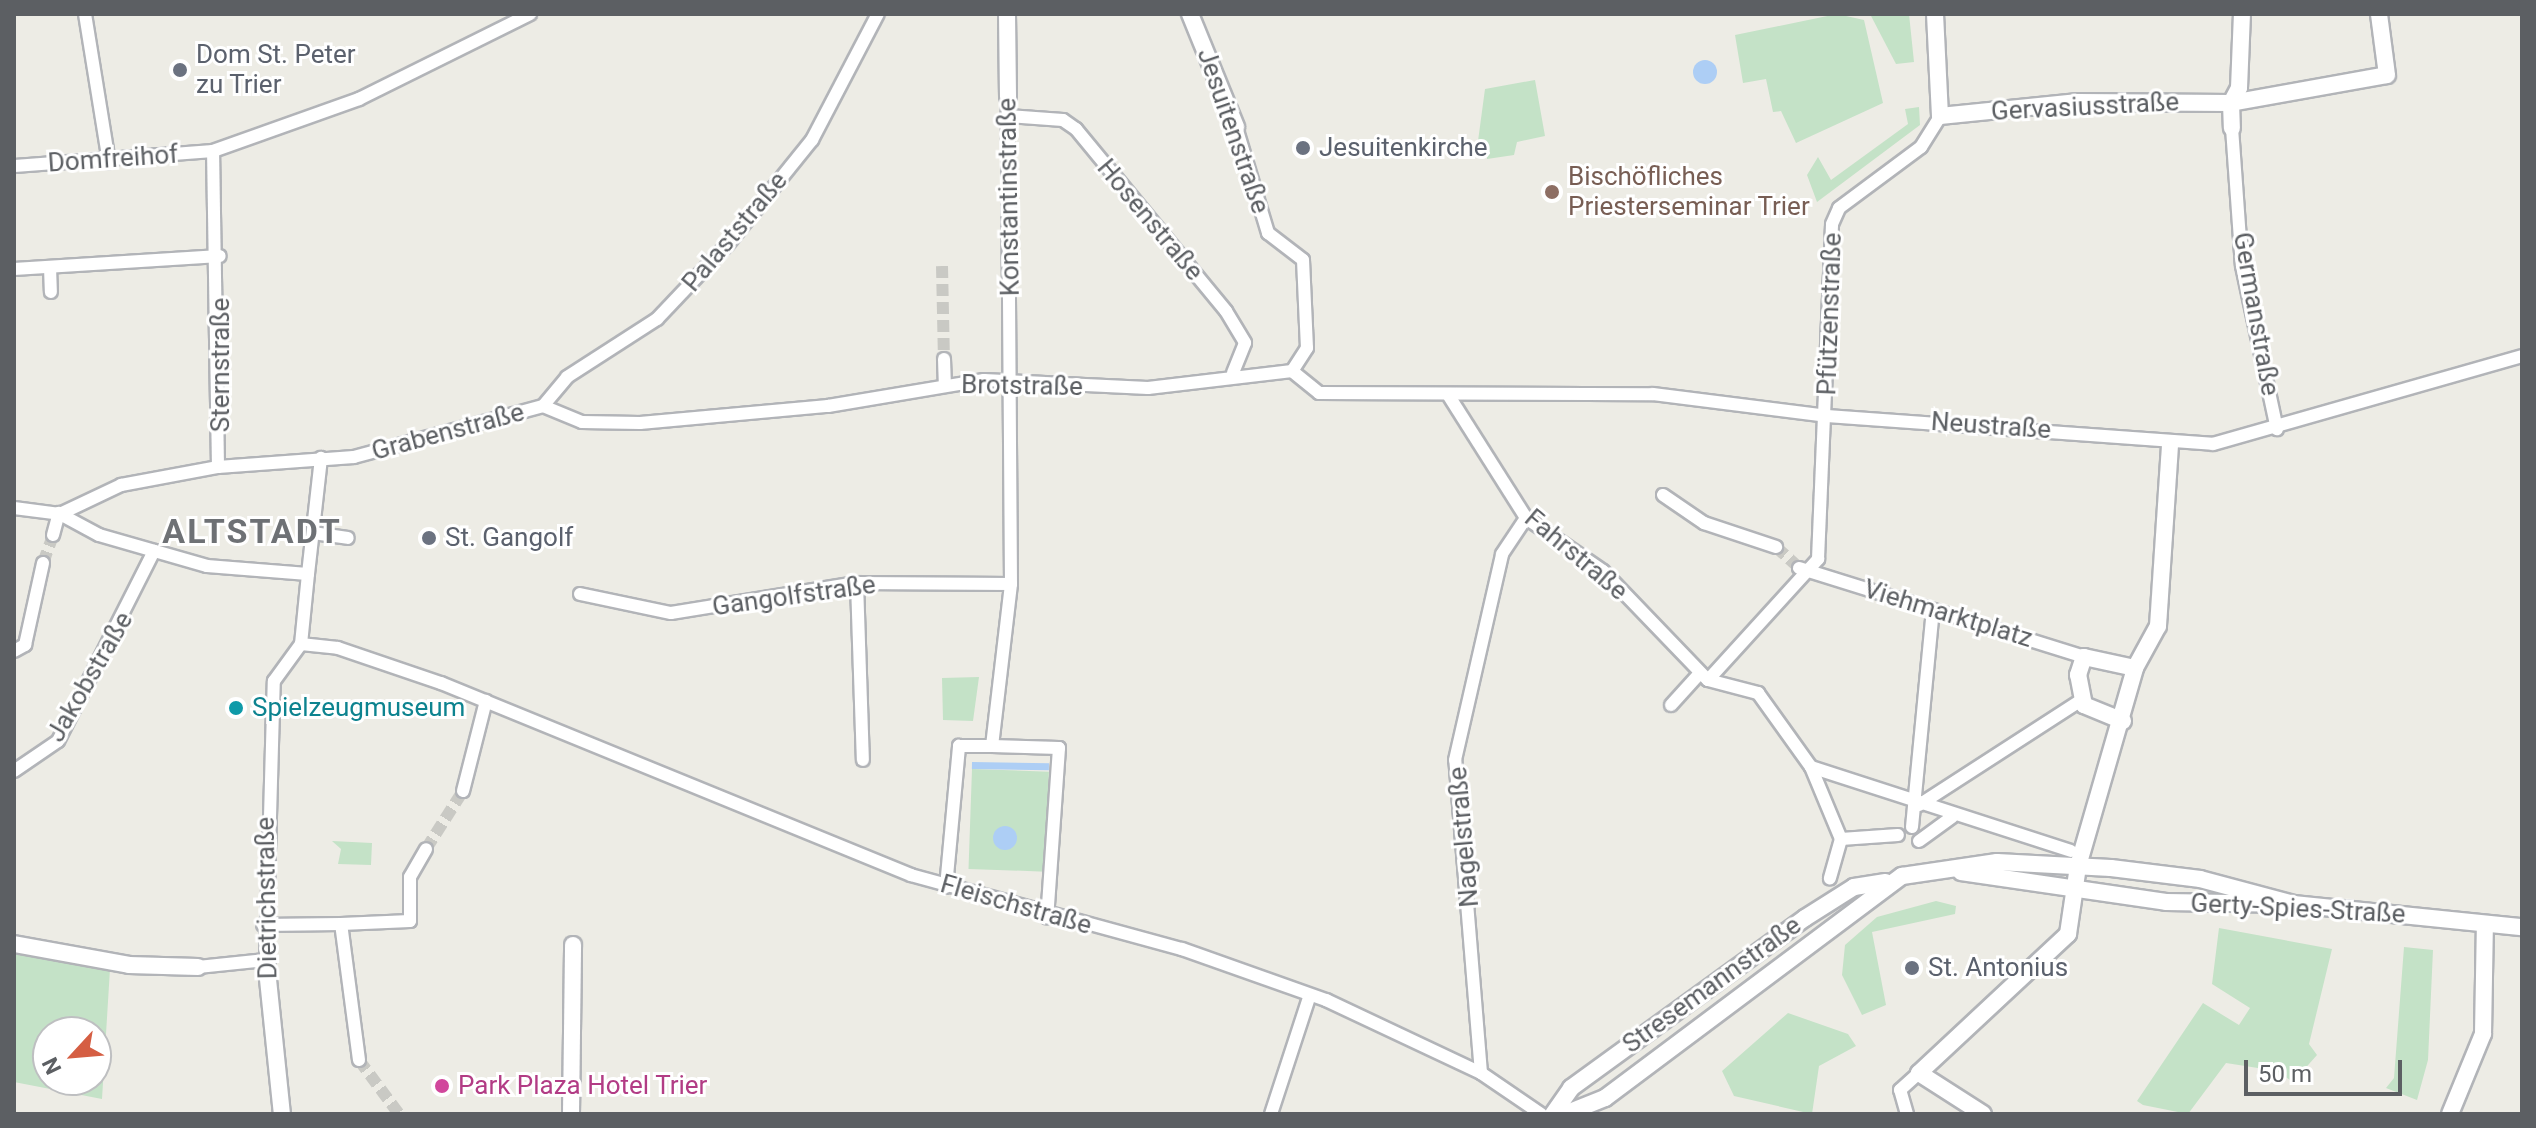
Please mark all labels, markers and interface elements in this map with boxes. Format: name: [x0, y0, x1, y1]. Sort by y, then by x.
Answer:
place label: Dom St. Peter zu Trier: [196, 39, 356, 100]
street label: Jesuitenstraße: [1190, 44, 1276, 218]
marker: Dom St. Peter zu Trier: [171, 61, 189, 79]
street label: Gervasiusstraße: [1990, 86, 2180, 128]
street label: Konstantinstraße: [992, 98, 1026, 296]
place label: Jesuitenkirche: [1319, 132, 1488, 164]
street label: Domfreihof: [47, 139, 179, 179]
marker: Jesuitenkirche: [1294, 139, 1312, 157]
street label: Hosenstraße: [1090, 153, 1210, 287]
place label: Bischöfliches Priesterseminar Trier: [1568, 161, 1810, 222]
street label: Palaststraße: [676, 166, 794, 298]
marker: Bischöfliches Priesterseminar Trier: [1543, 183, 1561, 201]
street label: Germanstraße: [2226, 230, 2286, 398]
street label: Pfützenstraße: [1812, 232, 1848, 396]
street label: Sternstraße: [205, 298, 237, 432]
street label: Brotstraße: [961, 369, 1083, 403]
street label: Grabenstraße: [368, 397, 528, 467]
street label: Neustraße: [1930, 406, 2052, 446]
street label: Fahrstraße: [1518, 503, 1634, 607]
district label: ALTSTADT: [162, 512, 342, 552]
place label: St. Gangolf: [445, 522, 573, 554]
marker: St. Gangolf: [420, 529, 438, 547]
street label: Gangolfstraße: [710, 569, 878, 623]
street label: Viehmarktplatz: [1860, 574, 2036, 654]
street label: Jakobstraße: [40, 607, 140, 747]
place label: Spielzeugmuseum: [252, 692, 465, 724]
marker: Spielzeugmuseum: [227, 699, 245, 717]
street label: Nagelstraße: [1442, 765, 1486, 909]
street label: Dietrichstraße: [250, 817, 284, 979]
street label: Fleischstraße: [937, 869, 1095, 941]
street label: Gerty-Spies-Straße: [2190, 888, 2406, 930]
street label: Stresemannstraße: [1617, 910, 1807, 1060]
place label: St. Antonius: [1928, 952, 2068, 984]
marker: St. Antonius: [1903, 959, 1921, 977]
north arrow: [32, 1016, 112, 1096]
scale bar: [2248, 1044, 2406, 1094]
text: N: [37, 1053, 66, 1078]
text: 50 m: [2258, 1060, 2312, 1088]
place label: Park Plaza Hotel Trier: [458, 1070, 708, 1102]
marker: Park Plaza Hotel Trier: [433, 1077, 451, 1095]

